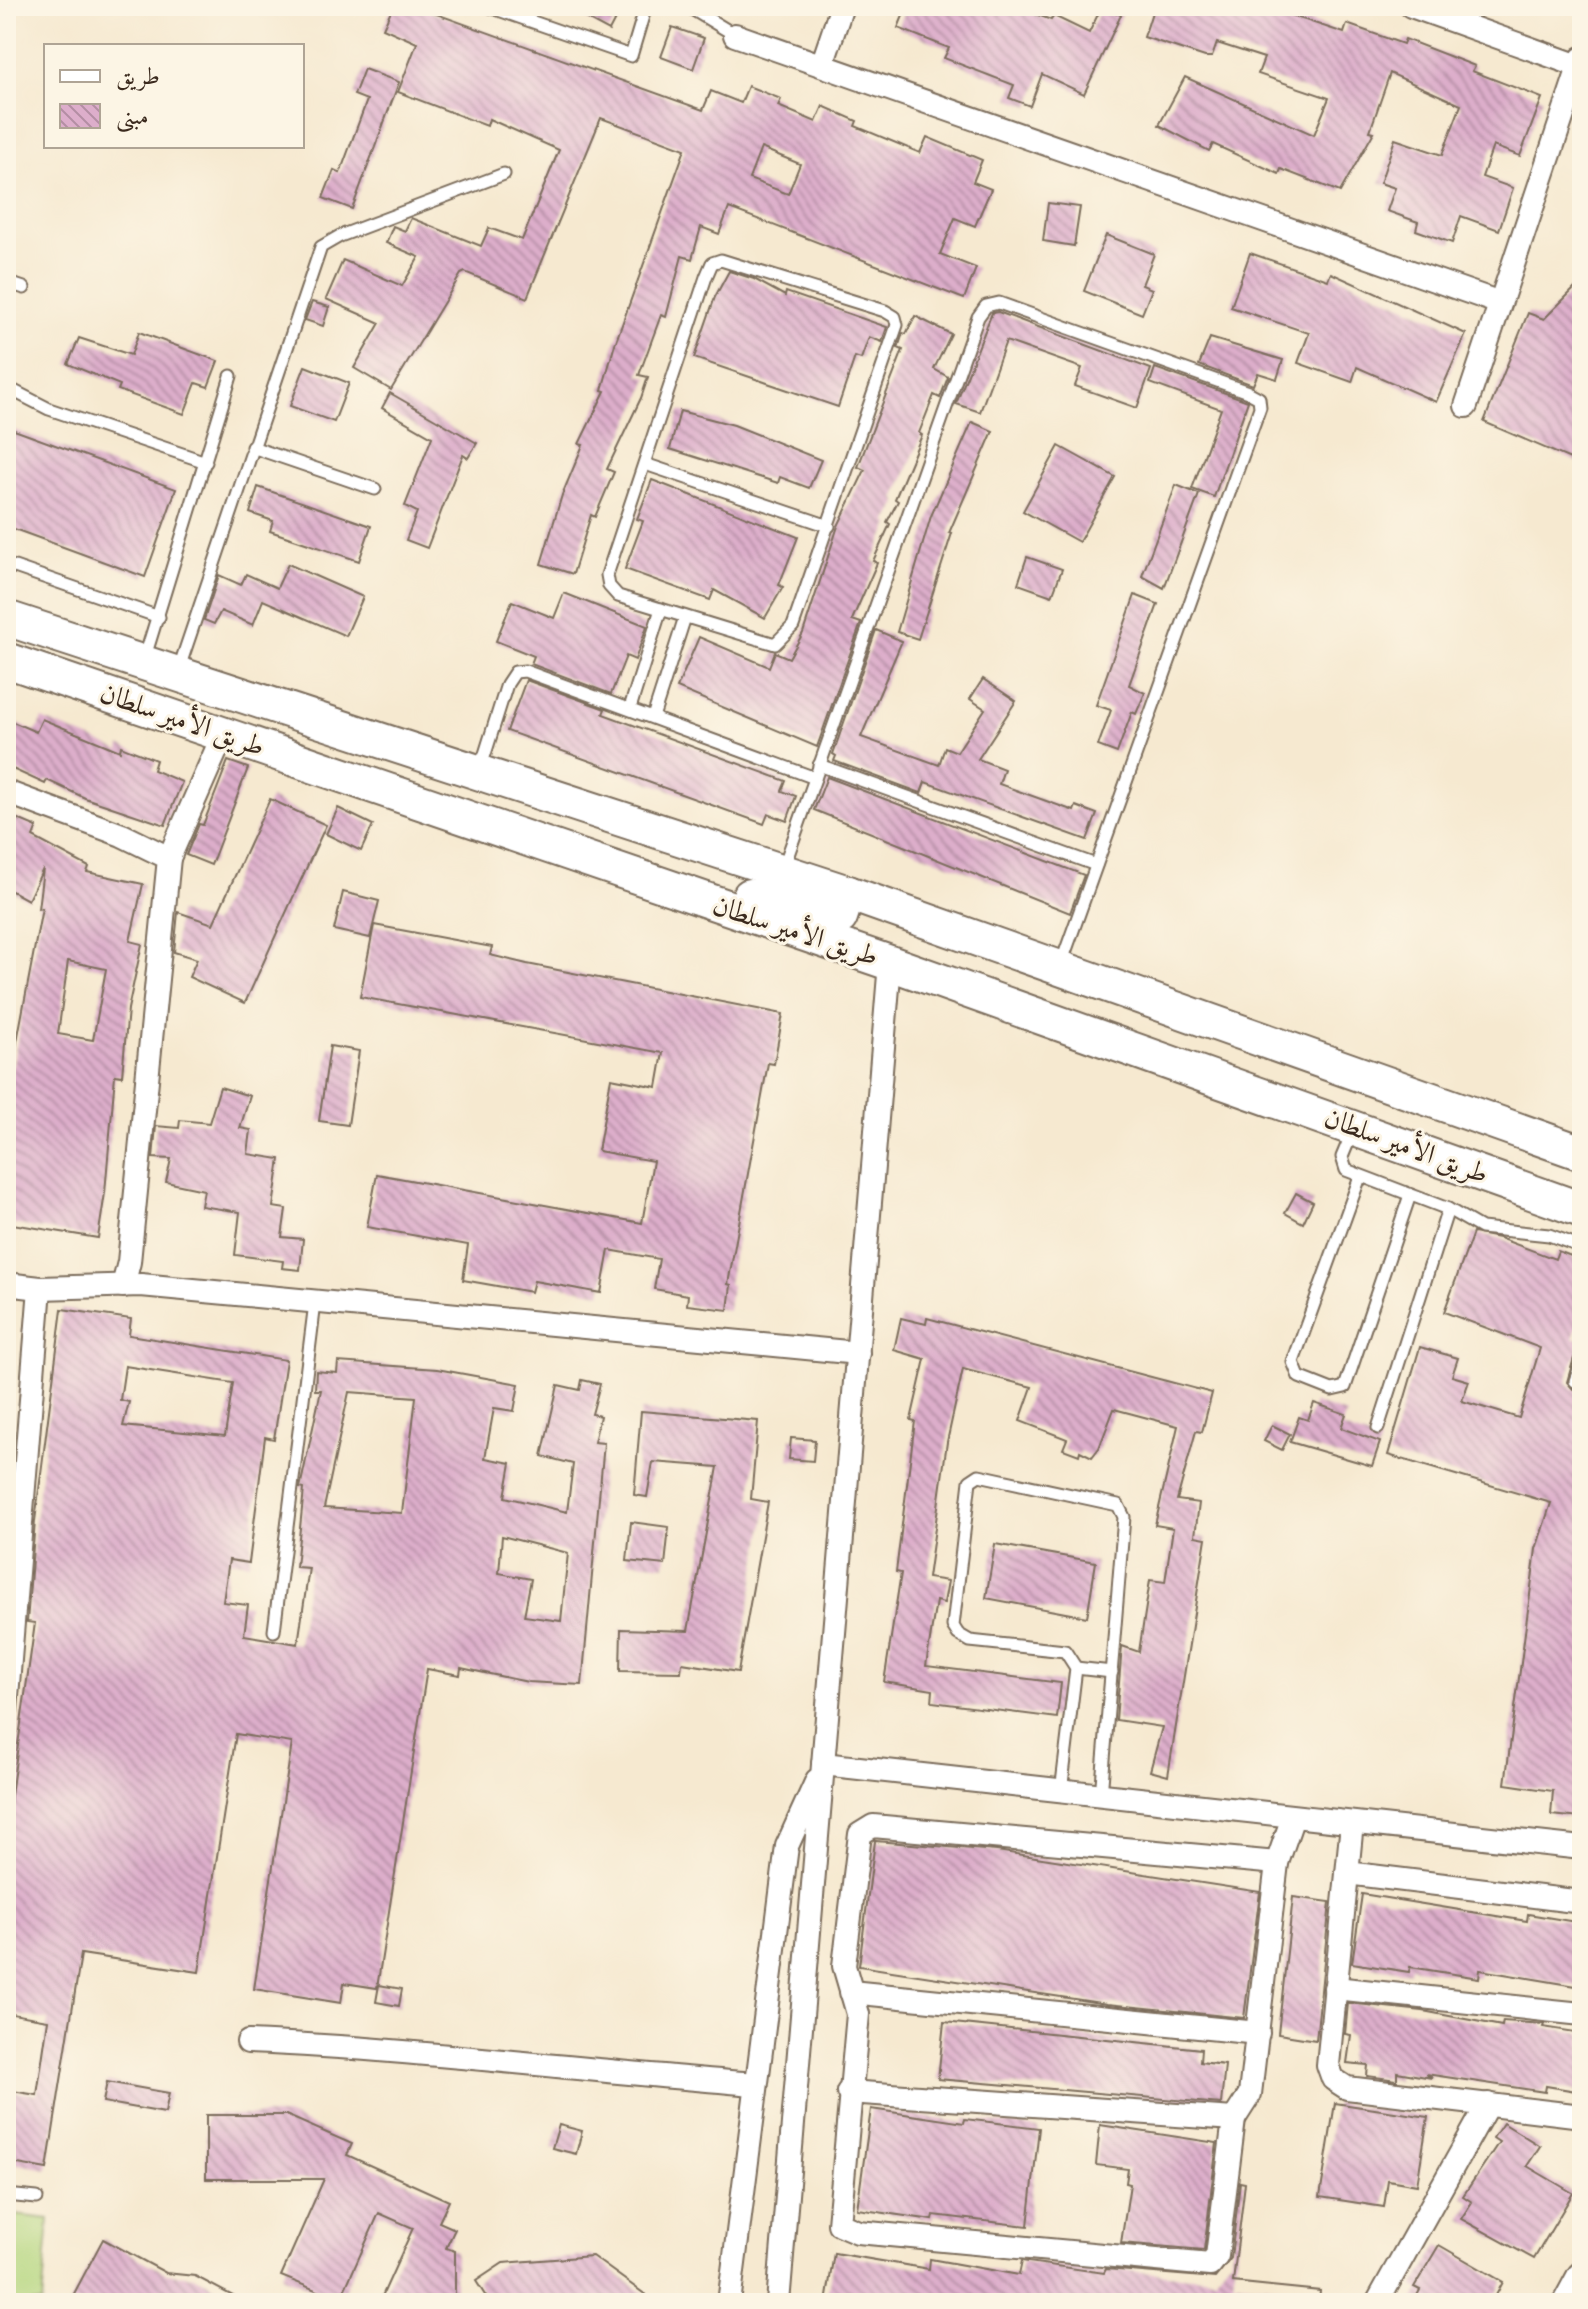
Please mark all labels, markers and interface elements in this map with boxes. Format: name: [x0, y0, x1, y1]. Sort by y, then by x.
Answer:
legend: [44, 44, 304, 148]
text: طريق: [116, 61, 160, 95]
text: مبنى: [116, 101, 149, 135]
street label: طريق الأمير سلطان: [94, 674, 270, 767]
street label: طريق الأمير سلطان: [707, 886, 883, 977]
street label: طريق الأمير سلطان: [1319, 1098, 1494, 1195]

